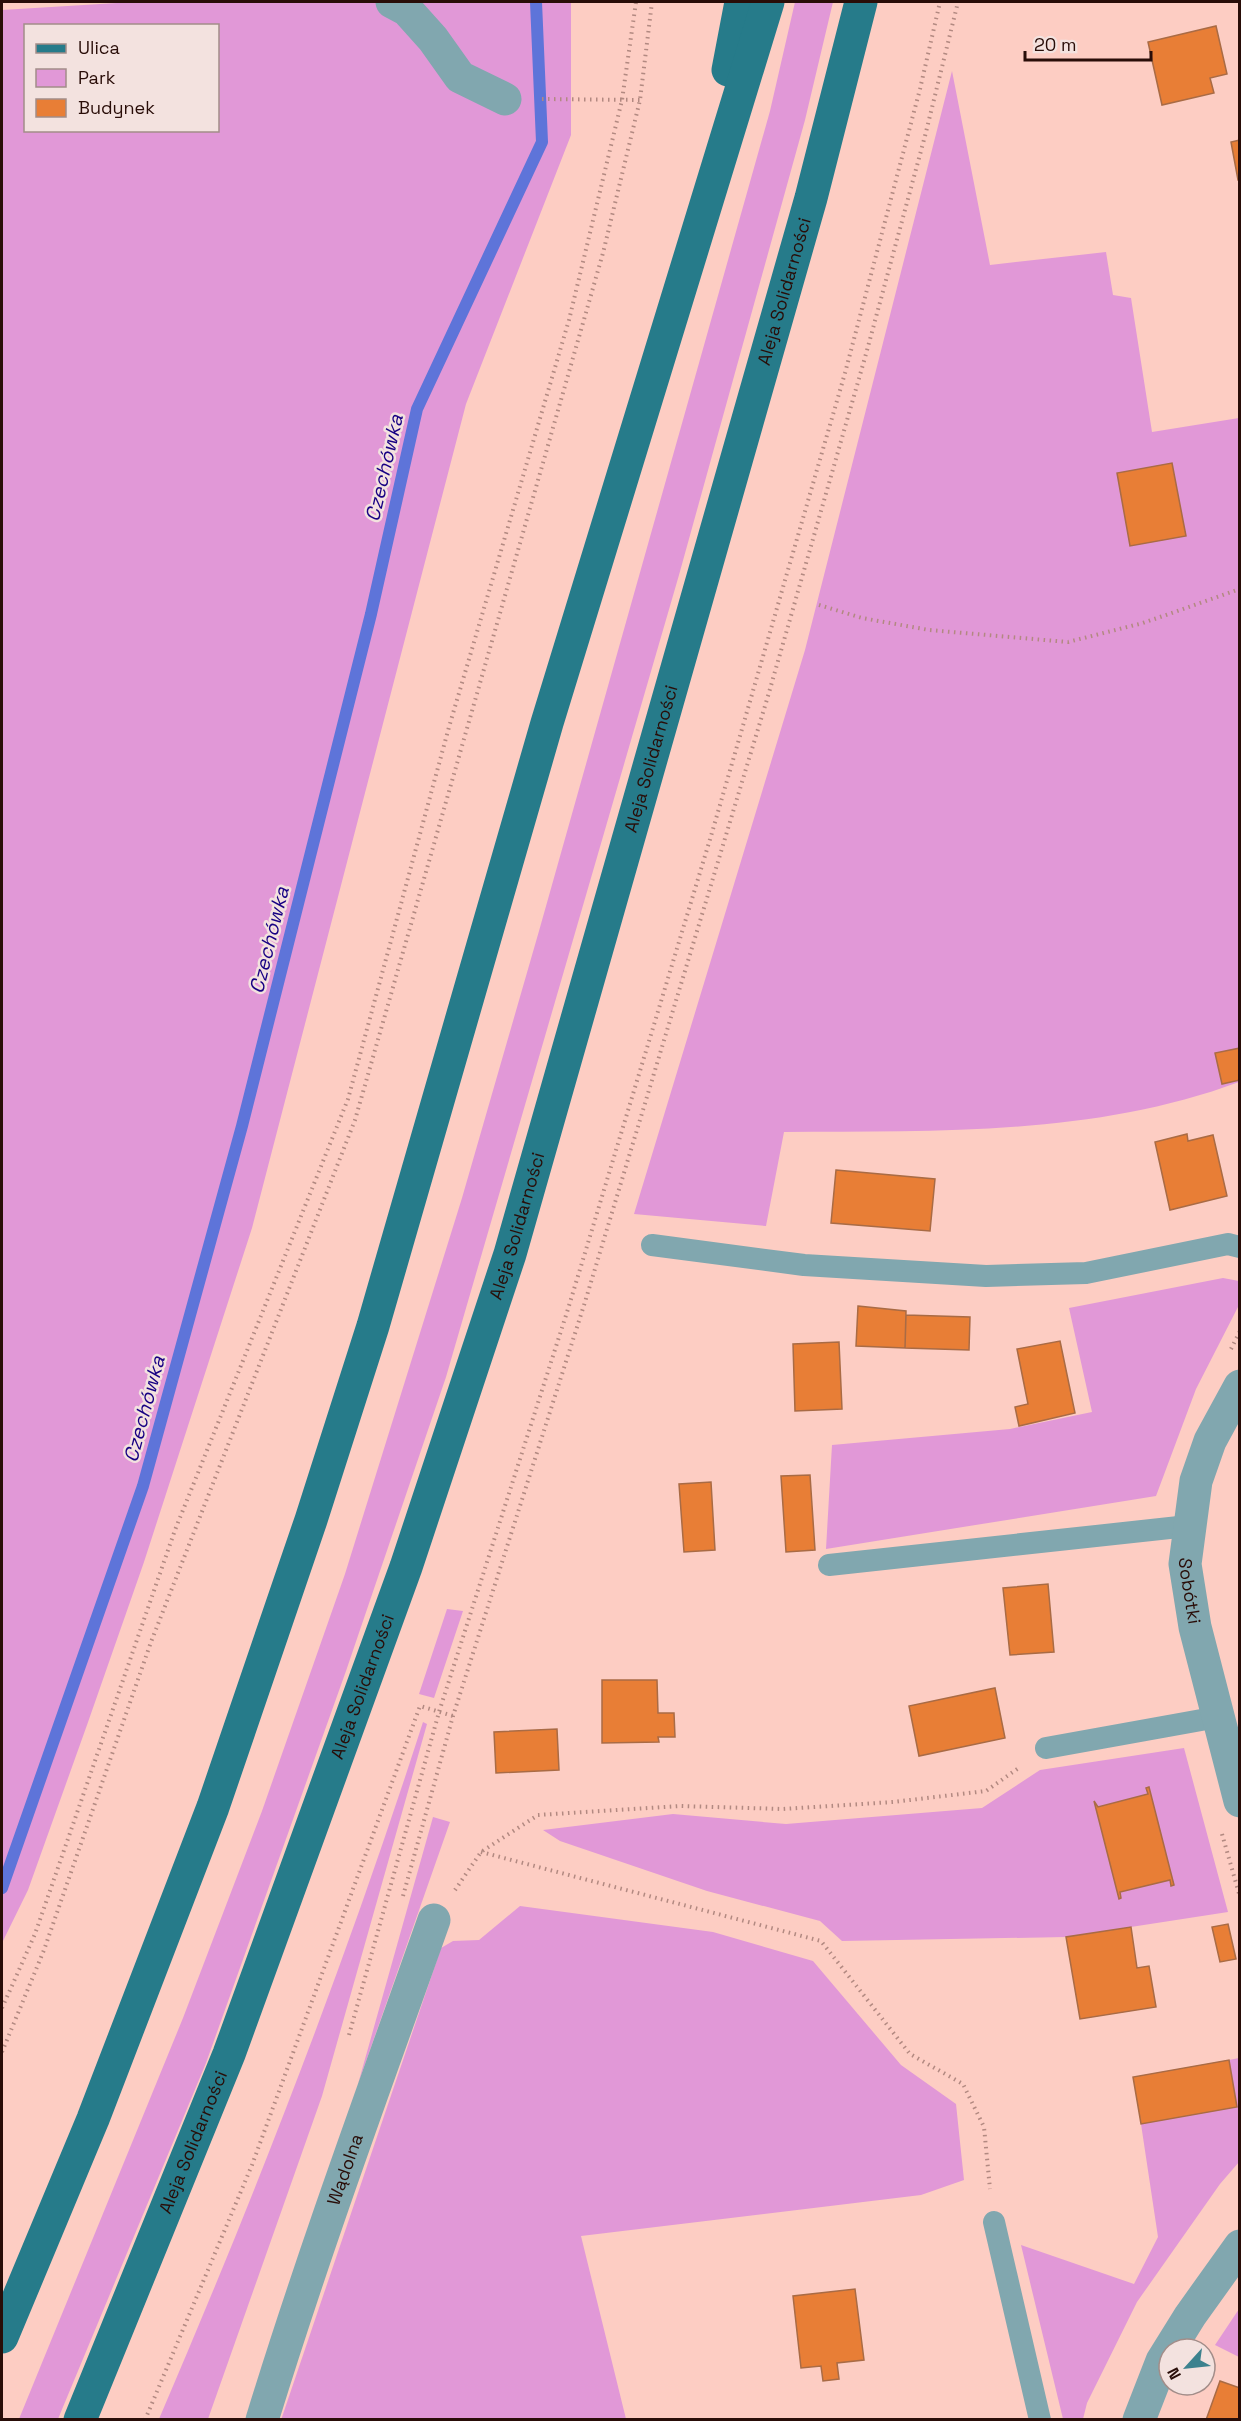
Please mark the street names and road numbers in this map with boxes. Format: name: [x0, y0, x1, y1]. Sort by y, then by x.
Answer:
street label: Aleja Solidarności: [752, 215, 816, 368]
street label: Aleja Solidarności: [619, 682, 683, 835]
street label: Aleja Solidarności: [484, 1150, 549, 1302]
street label: Sobótki: [1173, 1556, 1206, 1626]
street label: Aleja Solidarności: [325, 1611, 399, 1762]
street label: Aleja Solidarności: [153, 2067, 232, 2217]
street label: Wądolna: [322, 2130, 368, 2208]

